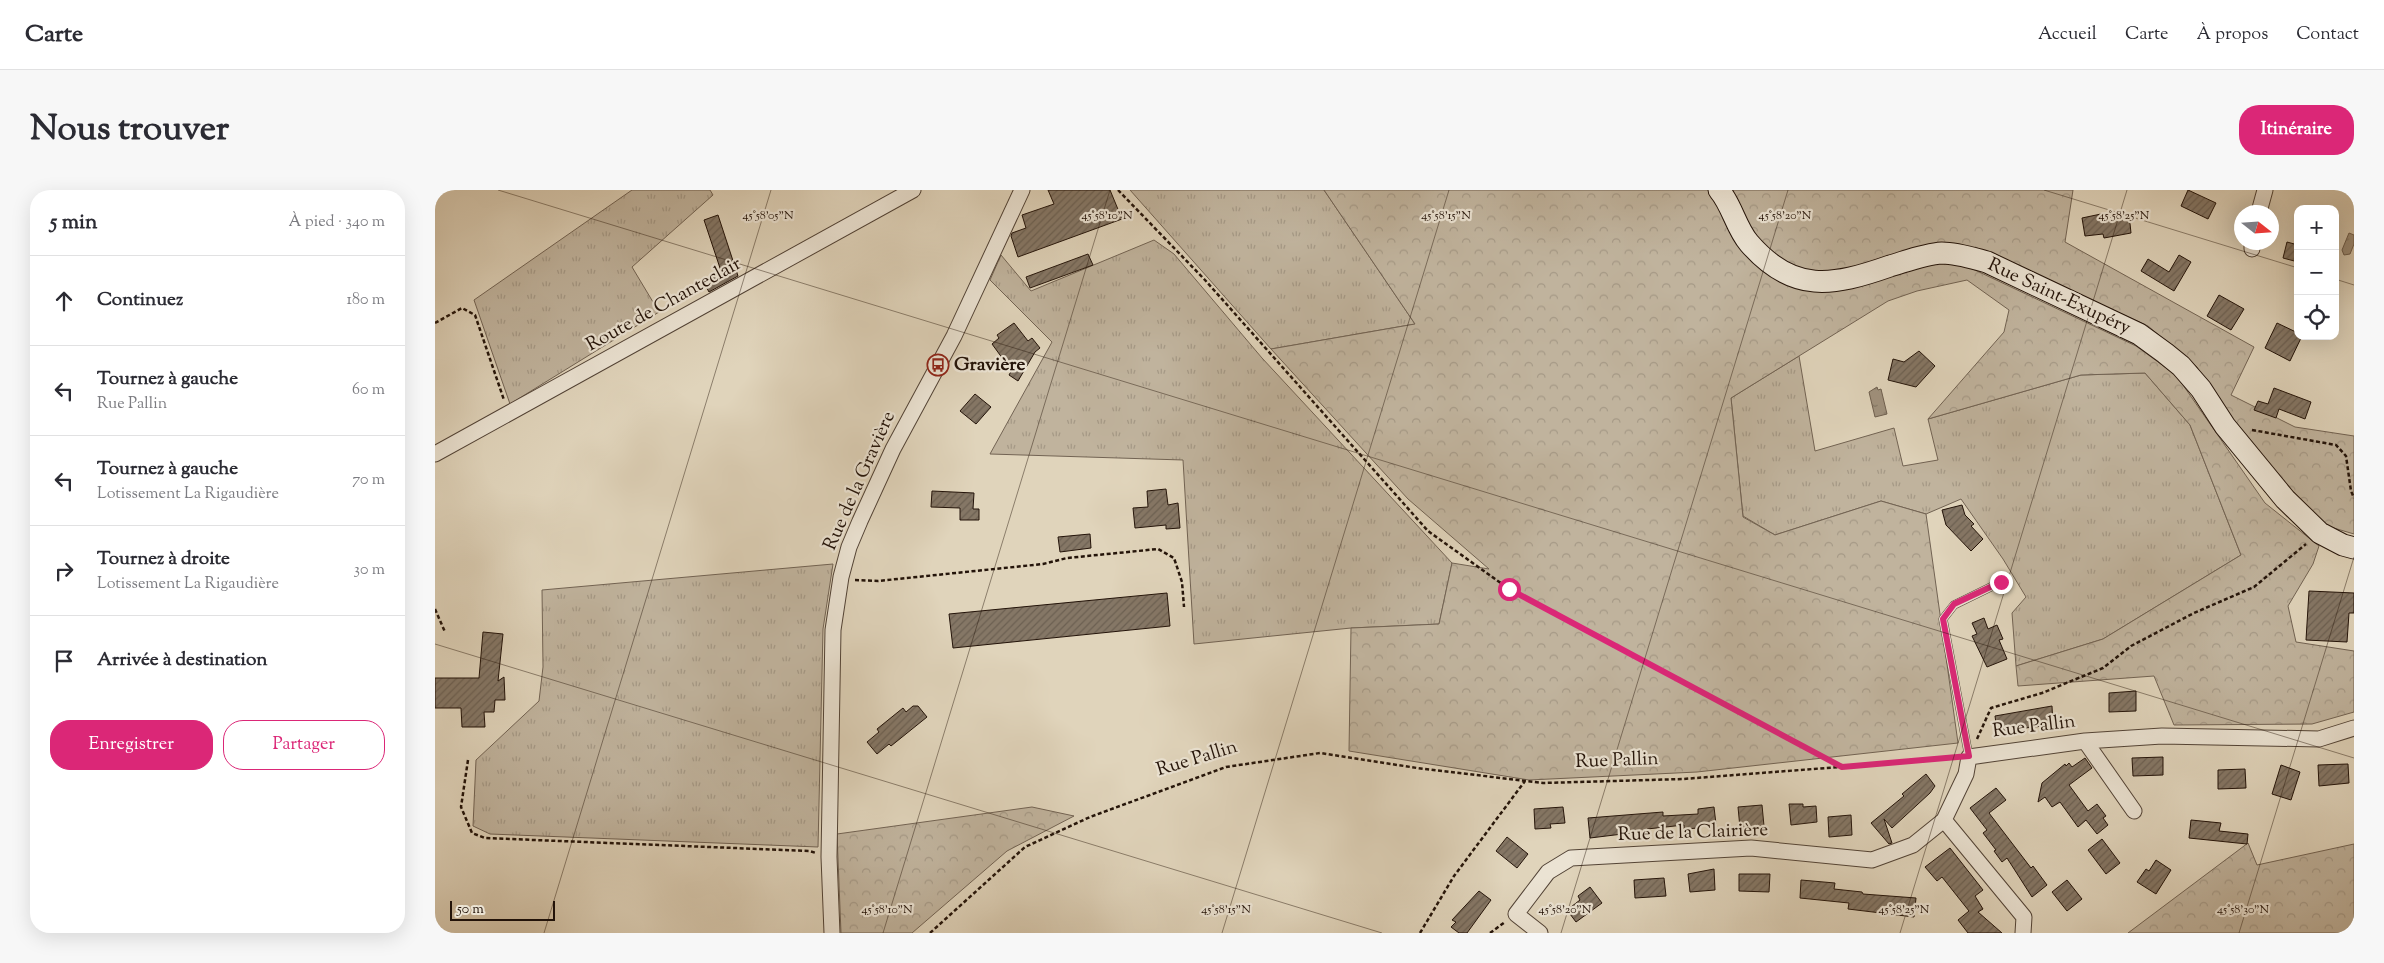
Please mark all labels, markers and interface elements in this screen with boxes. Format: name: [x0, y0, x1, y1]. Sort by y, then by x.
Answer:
text: Carte: [25, 18, 83, 52]
text: Accueil: [2038, 22, 2097, 48]
text: Carte: [2125, 22, 2169, 48]
text: À propos: [2197, 22, 2268, 48]
text: Contact: [2296, 22, 2359, 48]
text: Nous trouver: [30, 105, 229, 156]
button: Itinéraire: [2239, 105, 2354, 155]
north arrow: [2234, 205, 2279, 250]
map controls: [2294, 205, 2339, 340]
button: +: [2294, 205, 2339, 250]
text: 45°58'05"N: [742, 207, 794, 225]
text: 45°58'10"N: [1081, 207, 1133, 225]
text: 45°58'15"N: [1421, 207, 1471, 225]
text: 45°58'20"N: [1759, 207, 1812, 225]
text: 45°58'25"N: [2099, 207, 2150, 225]
text: 5 min: [50, 208, 97, 238]
text: À pied · 340 m: [288, 211, 385, 234]
button: −: [2294, 250, 2339, 295]
street label: Route de Chanteclair: [581, 251, 747, 359]
street label: Rue Saint-Exupéry: [1983, 252, 2135, 342]
icon: ahead: [50, 287, 78, 315]
text: Continuez: [97, 287, 183, 314]
text: 180 m: [346, 289, 385, 312]
button: locate: [2294, 295, 2339, 340]
place label: Gravière: [954, 352, 1025, 379]
bus stop icon: Gravière: [926, 353, 950, 377]
text: Tournez à gauche: [97, 366, 238, 393]
icon: left: [50, 377, 78, 405]
text: 60 m: [352, 379, 385, 402]
text: Rue Pallin: [97, 393, 167, 416]
street label: Rue de la Gravière: [817, 407, 903, 555]
text: Tournez à gauche: [97, 456, 238, 483]
icon: left: [50, 467, 78, 495]
text: 70 m: [352, 469, 385, 492]
text: Lotissement La Rigaudière: [97, 483, 279, 506]
text: Tournez à droite: [97, 546, 230, 573]
icon: right: [50, 557, 78, 585]
text: 30 m: [354, 559, 385, 582]
route end: [1990, 571, 2013, 594]
text: Lotissement La Rigaudière: [97, 573, 279, 596]
route start: [1498, 578, 1521, 601]
icon: arrive: [50, 647, 78, 675]
text: Arrivée à destination: [97, 647, 268, 674]
street label: Rue Pallin: [1991, 709, 2077, 745]
button: Enregistrer: [50, 720, 213, 770]
button: Partager: [223, 720, 385, 770]
street label: Rue Pallin: [1153, 734, 1241, 784]
street label: Rue Pallin: [1575, 746, 1659, 776]
street label: Rue de la Clairière: [1617, 817, 1769, 849]
scale bar: [450, 898, 555, 921]
text: 50 m: [457, 900, 484, 920]
text: 45°58'10"N: [861, 901, 913, 919]
text: 45°58'15"N: [1201, 901, 1251, 919]
text: 45°58'20"N: [1539, 901, 1592, 919]
text: 45°58'25"N: [1879, 901, 1930, 919]
text: 45°58'30"N: [2217, 901, 2269, 919]

